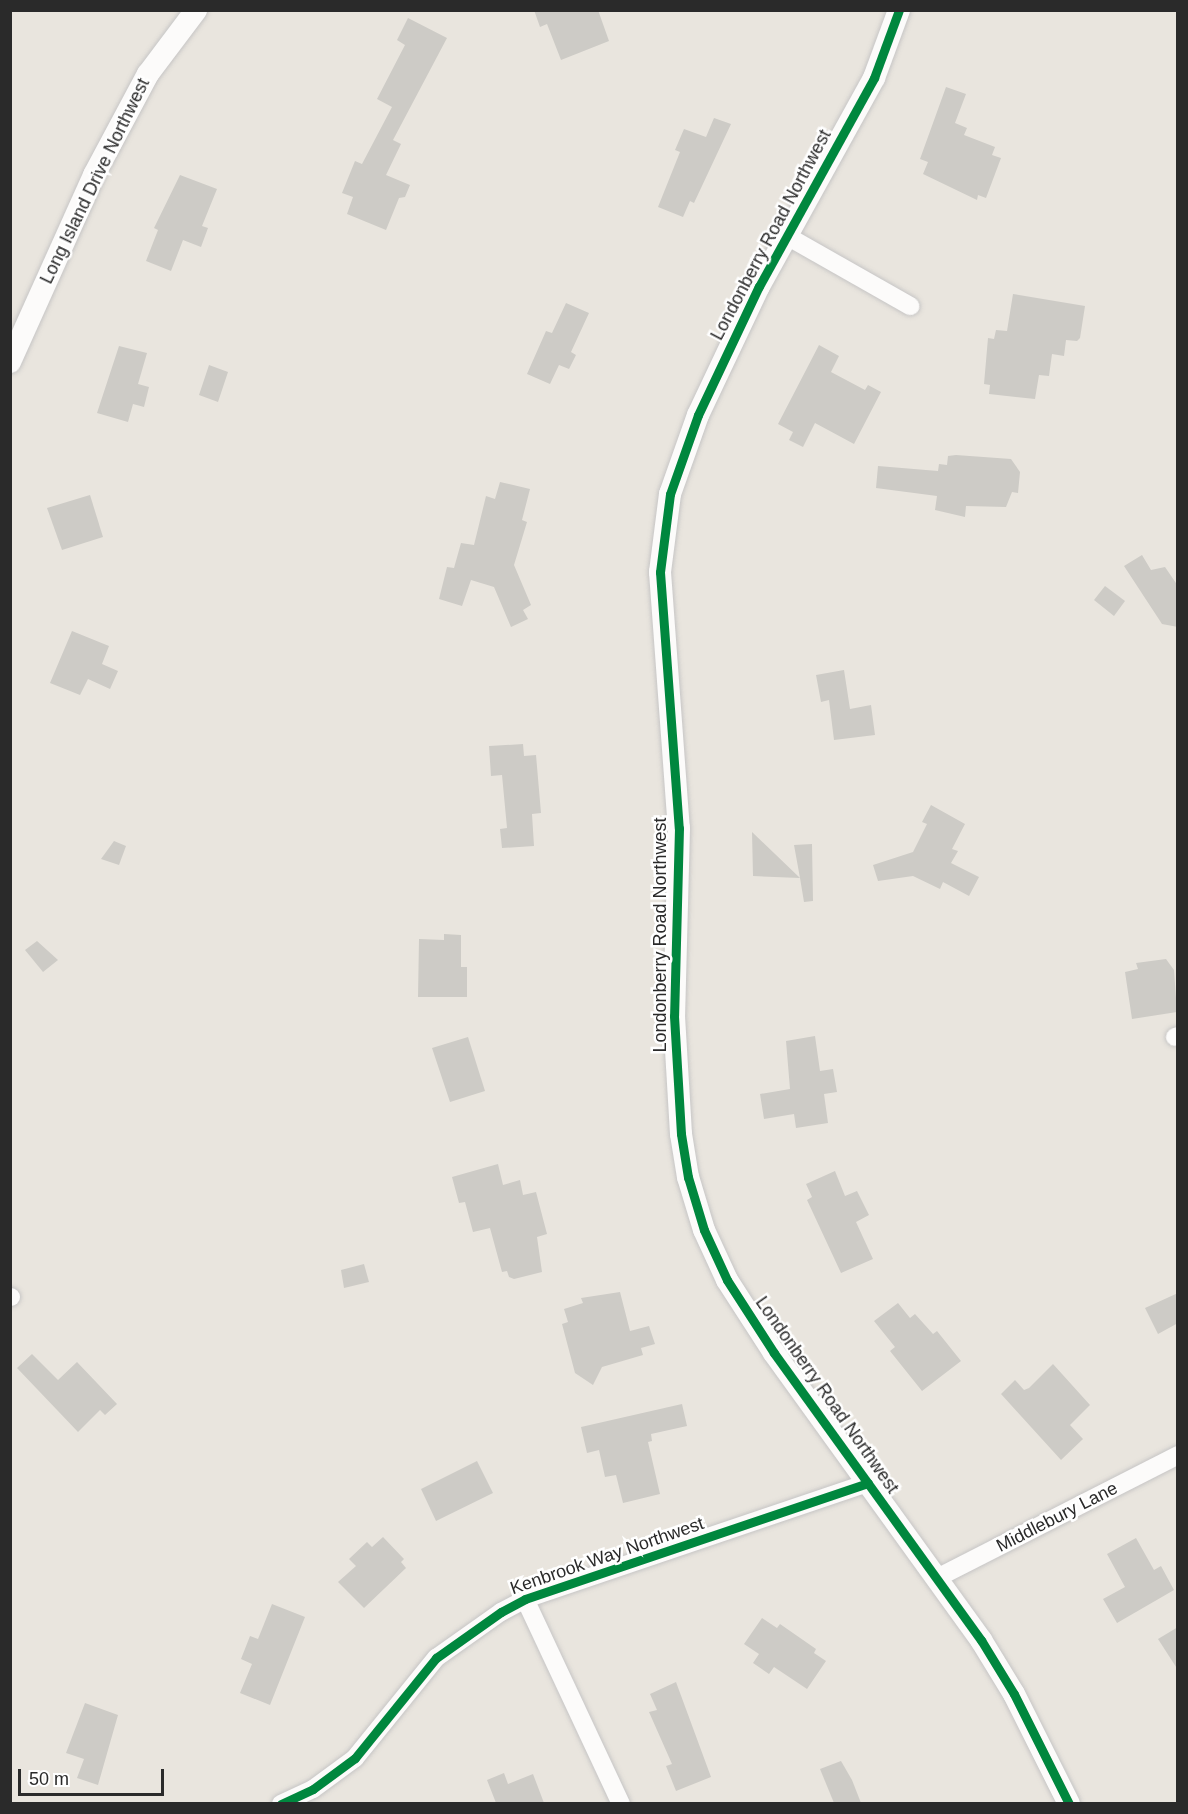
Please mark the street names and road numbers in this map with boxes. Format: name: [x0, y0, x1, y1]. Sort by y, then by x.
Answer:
street label: Long Island Drive Northwest: [36, 75, 154, 287]
street label: Londonberry Road Northwest: [706, 126, 836, 344]
street label: Londonberry Road Northwest: [649, 817, 671, 1053]
street label: Londonberry Road Northwest: [751, 1293, 903, 1497]
street label: Middlebury Lane: [993, 1477, 1121, 1557]
street label: Kenbrook Way Northwest: [507, 1513, 707, 1599]

